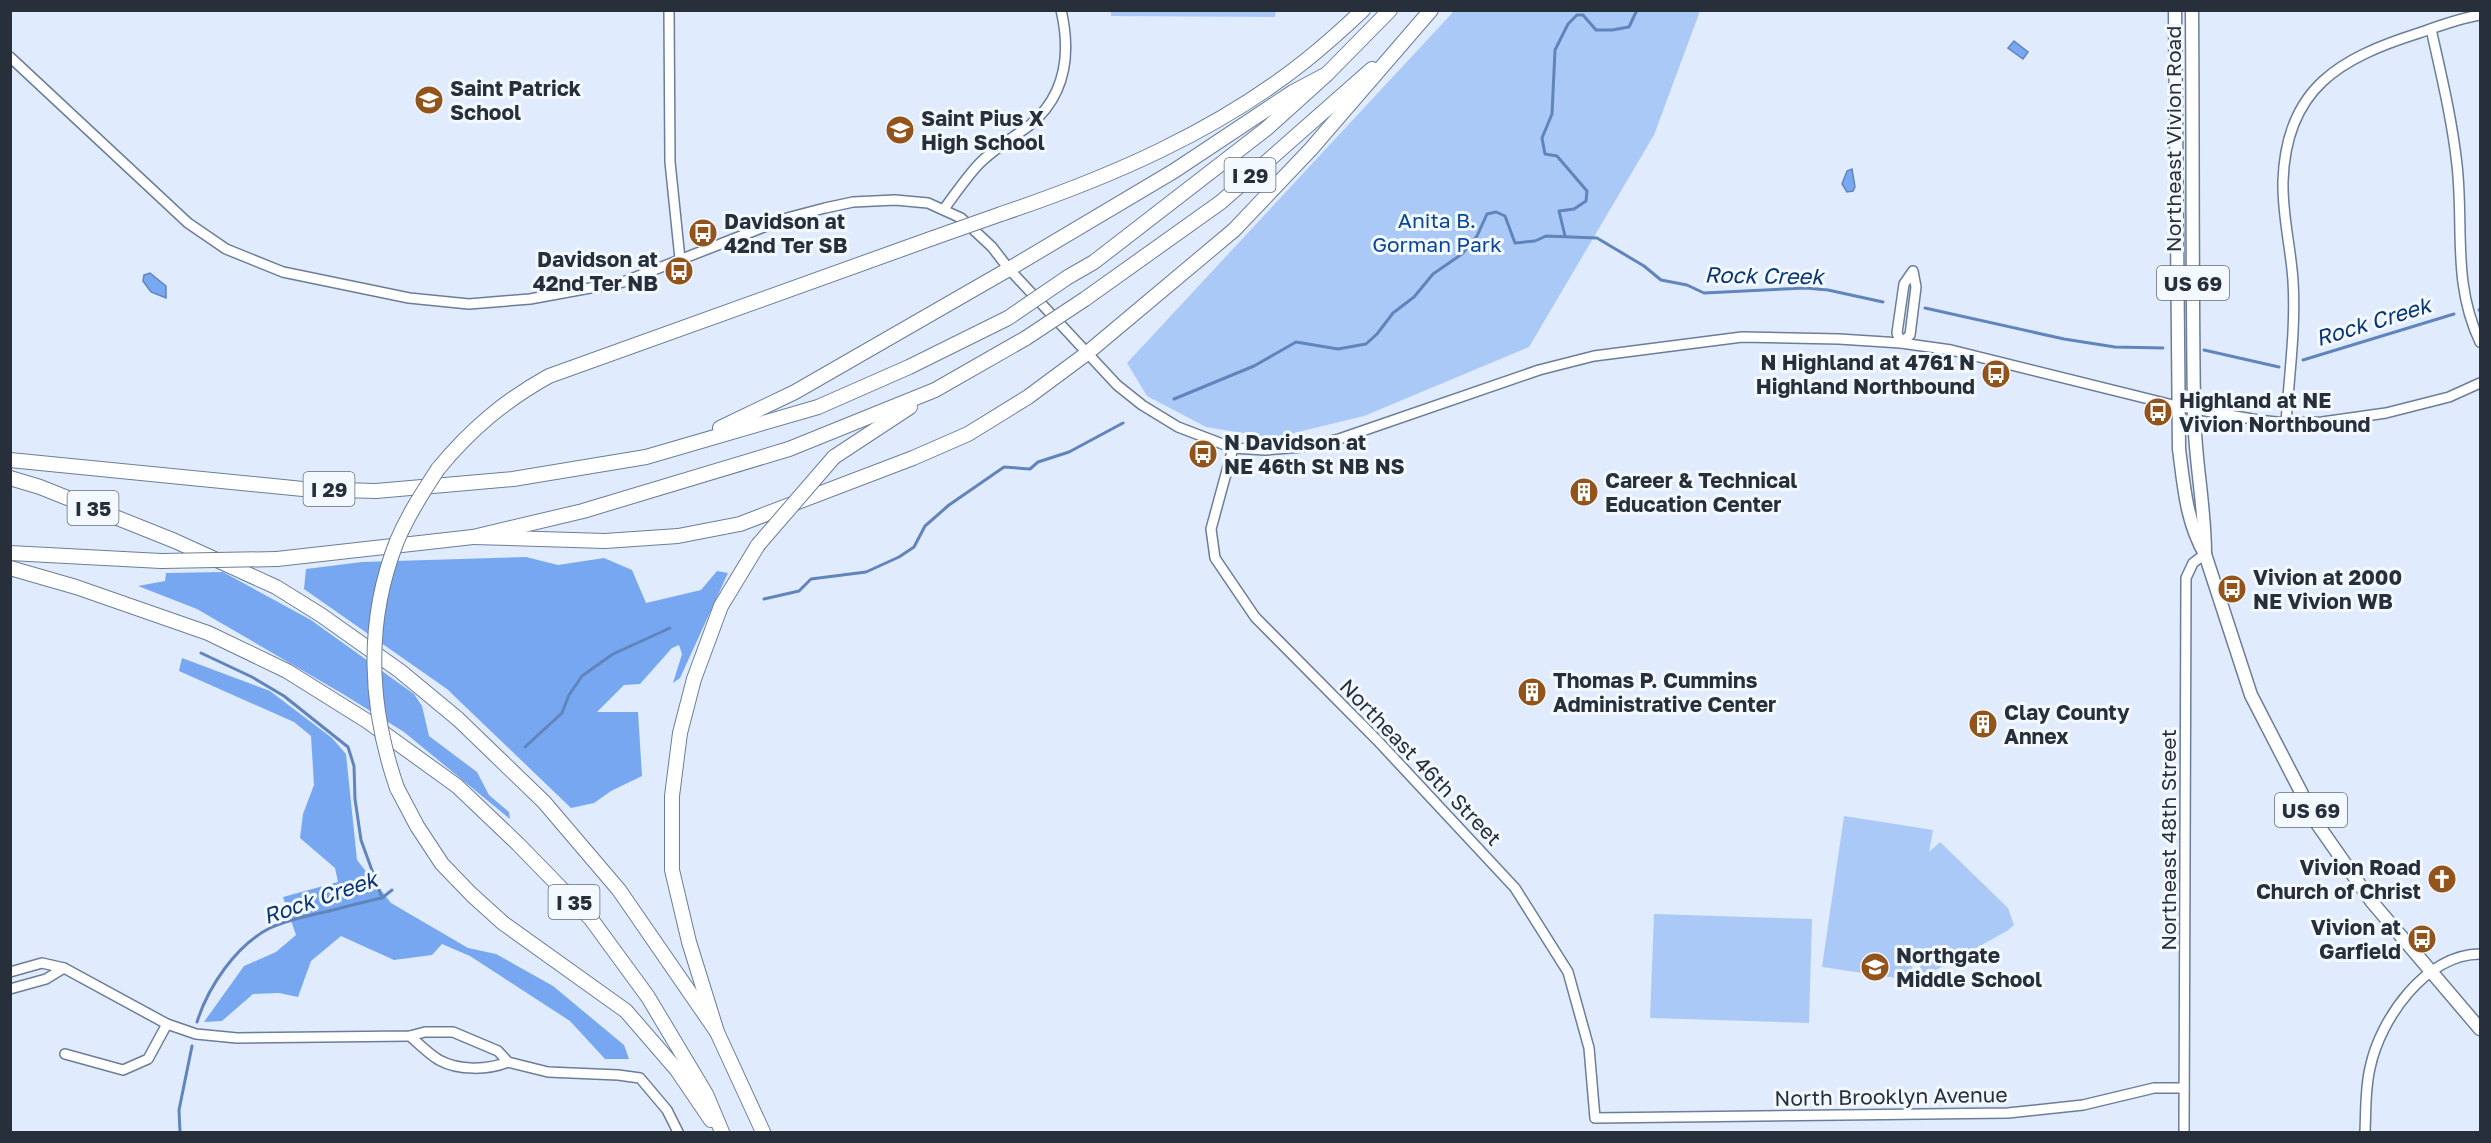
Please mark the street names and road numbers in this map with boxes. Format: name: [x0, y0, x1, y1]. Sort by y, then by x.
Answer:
street label: Northeast Vivion Road: [2160, 26, 2186, 252]
road number: I 29: [1224, 158, 1276, 192]
road number: US 69: [2157, 266, 2229, 300]
road number: I 29: [304, 472, 354, 506]
road number: I 35: [68, 491, 118, 525]
street label: Northeast 46th Street: [1335, 673, 1507, 851]
street label: Northeast 48th Street: [2155, 729, 2181, 951]
road number: US 69: [2275, 793, 2347, 827]
road number: I 35: [548, 885, 600, 919]
street label: North Brooklyn Avenue: [1774, 1081, 2008, 1111]

